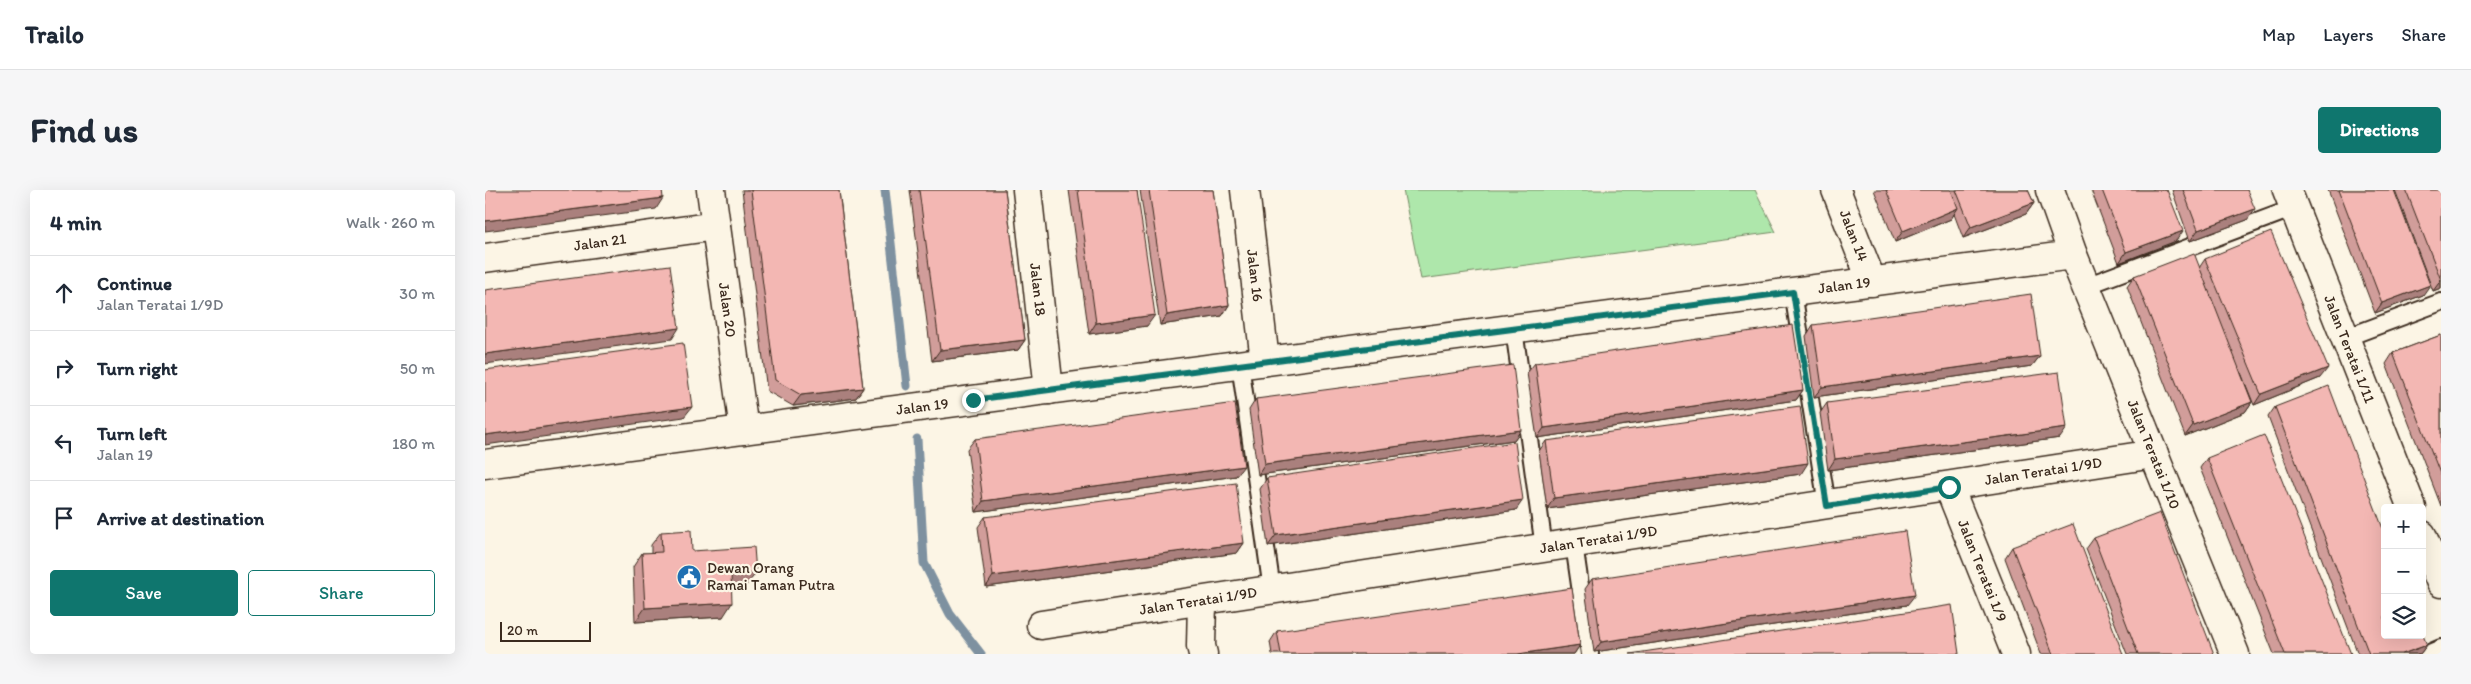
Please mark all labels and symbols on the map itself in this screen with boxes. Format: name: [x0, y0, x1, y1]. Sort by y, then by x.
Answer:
street label: Jalan 14: [1836, 207, 1872, 264]
street label: Jalan 21: [573, 230, 627, 255]
street label: Jalan 16: [1243, 248, 1267, 303]
street label: Jalan 18: [1026, 262, 1050, 317]
street label: Jalan 19: [1817, 273, 1872, 297]
street label: Jalan 20: [715, 281, 740, 338]
street label: Jalan Teratai 1/11: [2320, 292, 2379, 406]
route end: [962, 389, 985, 412]
street label: Jalan 19: [895, 394, 950, 419]
street label: Jalan Teratai 1/10: [2124, 397, 2184, 512]
street label: Jalan Teratai 1/9D: [1983, 453, 2103, 489]
route start: [1938, 476, 1961, 499]
street label: Jalan Teratai 1/9: [1954, 517, 2011, 624]
street label: Jalan Teratai 1/9D: [1538, 521, 1658, 557]
place label: Dewan Orang Ramai Taman Putra: [707, 559, 835, 594]
public building icon: Dewan Orang Ramai Taman Putra: [676, 564, 702, 590]
street label: Jalan Teratai 1/9D: [1138, 583, 1258, 619]
scale bar: [500, 619, 591, 642]

